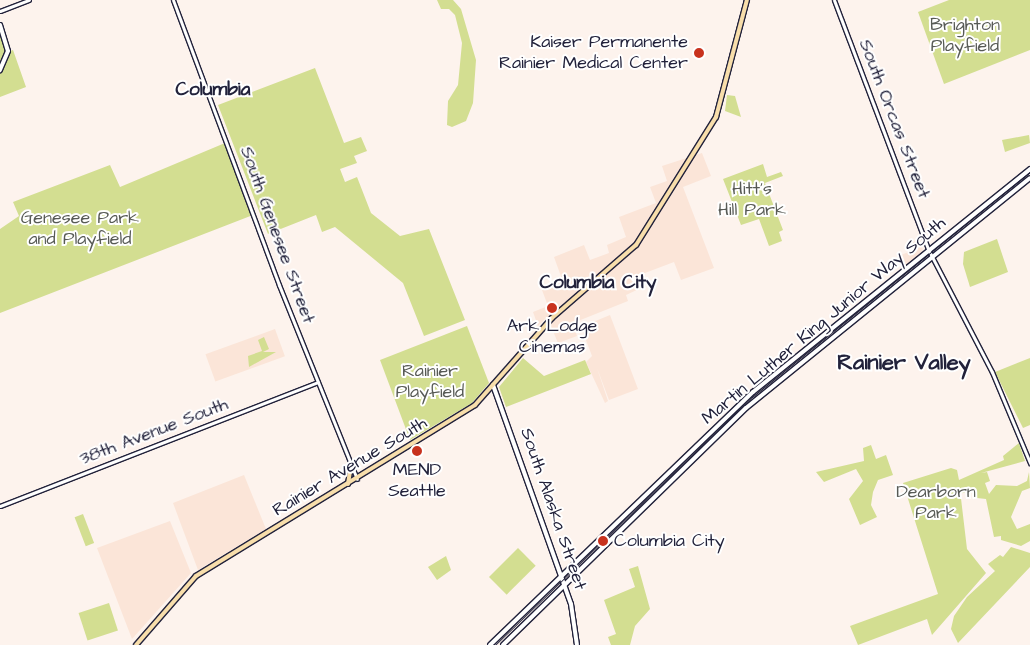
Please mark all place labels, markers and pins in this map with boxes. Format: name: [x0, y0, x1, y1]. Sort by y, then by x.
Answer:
place label: Kaiser Permanente Rainier Medical Center: [499, 32, 688, 74]
marker: Kaiser Permanente Rainier Medical Center: [692, 46, 706, 60]
marker: Ark Lodge Cinemas: [546, 302, 558, 314]
place label: Ark Lodge Cinemas: [507, 316, 597, 358]
marker: MEND Seattle: [410, 444, 424, 458]
place label: MEND Seattle: [388, 460, 446, 502]
place label: Columbia City: [614, 530, 725, 552]
marker: Columbia City: [596, 534, 610, 548]

